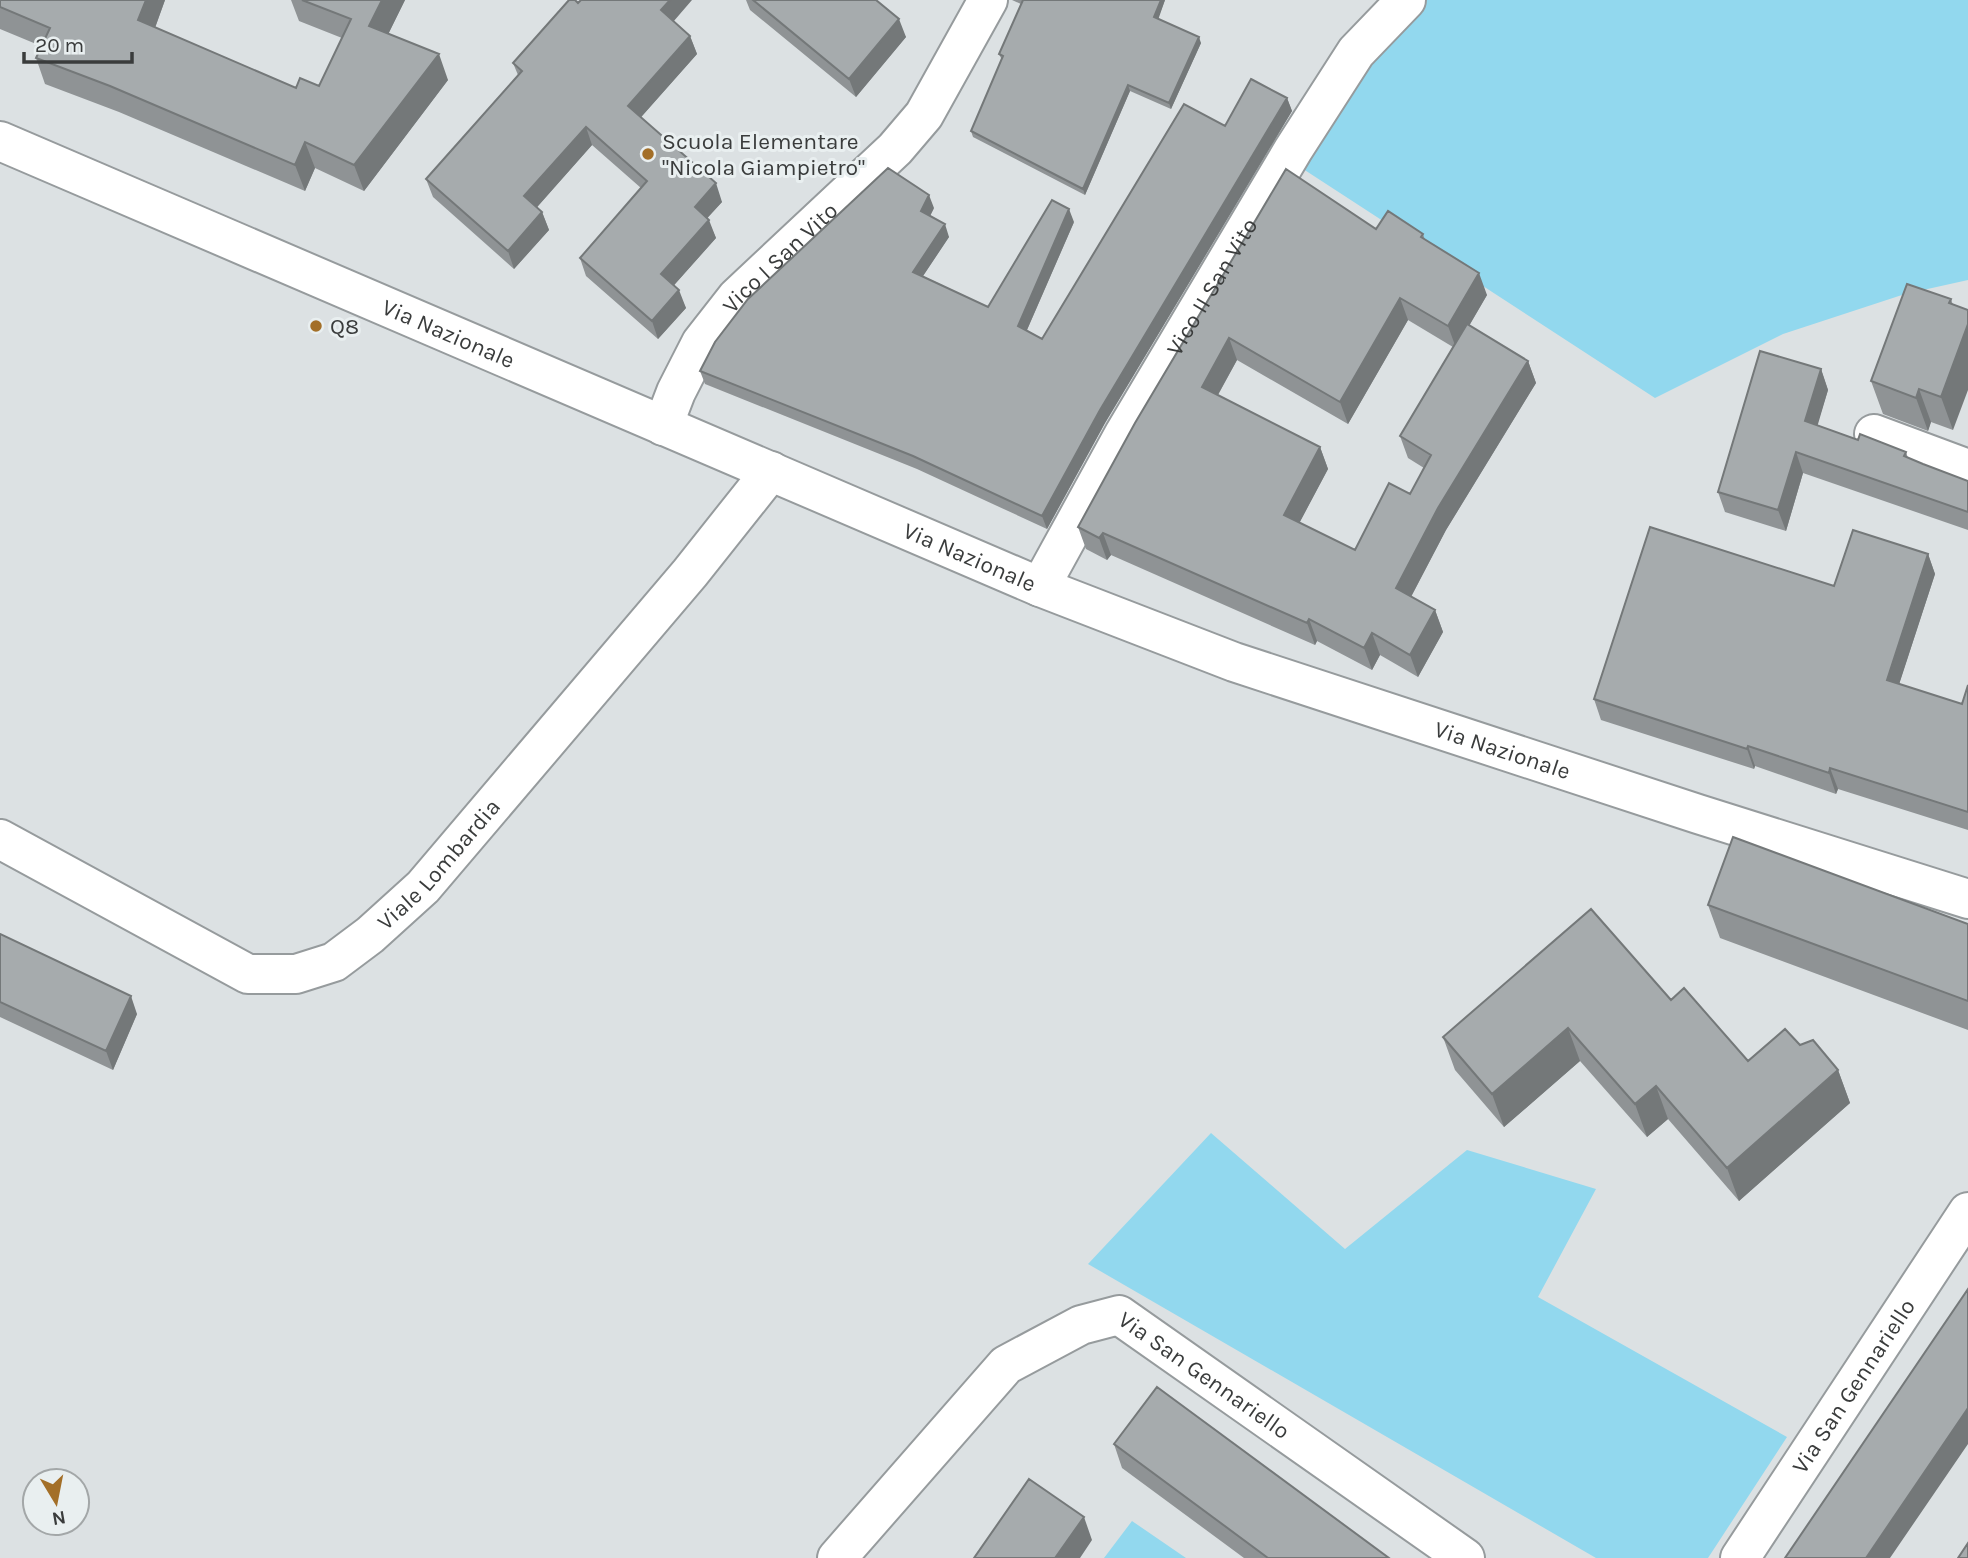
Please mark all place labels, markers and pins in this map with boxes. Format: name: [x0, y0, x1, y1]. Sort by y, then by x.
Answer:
place label: Scuola Elementare "Nicola Giampietro": [662, 128, 865, 181]
marker: Scuola Elementare "Nicola Giampietro": [640, 146, 656, 162]
place label: Q8: [330, 313, 359, 340]
marker: Q8: [308, 318, 324, 334]

